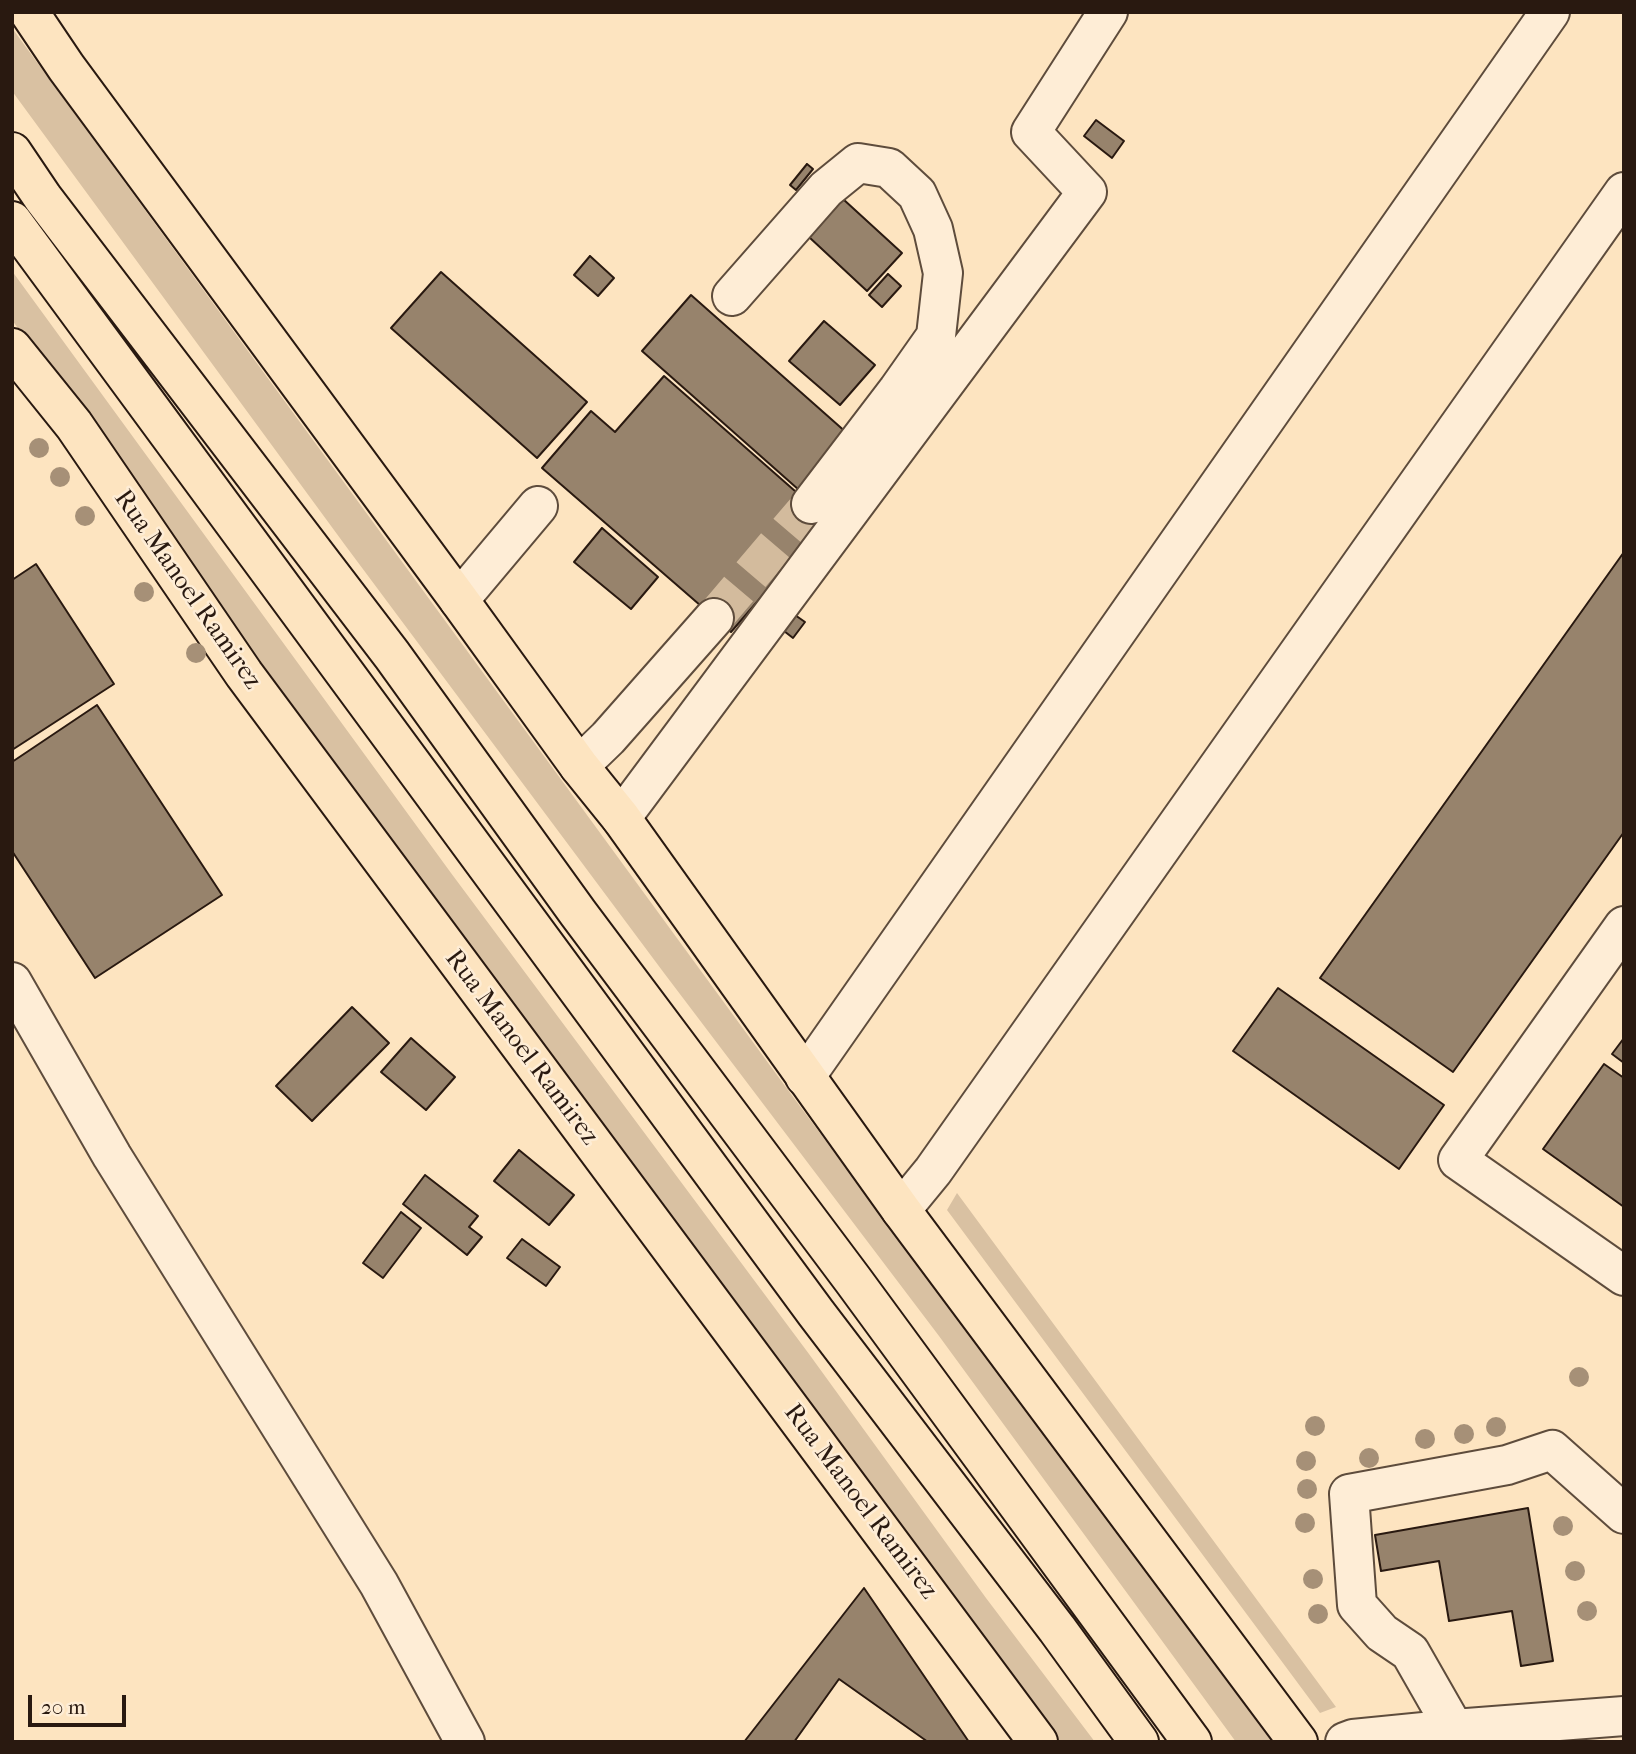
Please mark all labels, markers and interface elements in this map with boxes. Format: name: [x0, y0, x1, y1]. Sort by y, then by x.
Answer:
street label: Rua Manoel Ramirez: [107, 484, 267, 696]
street label: Rua Manoel Ramirez: [437, 944, 605, 1152]
street label: Rua Manoel Ramirez: [776, 1398, 944, 1606]
scale bar: [32, 1680, 130, 1724]
text: 20 m: [41, 1695, 85, 1719]

